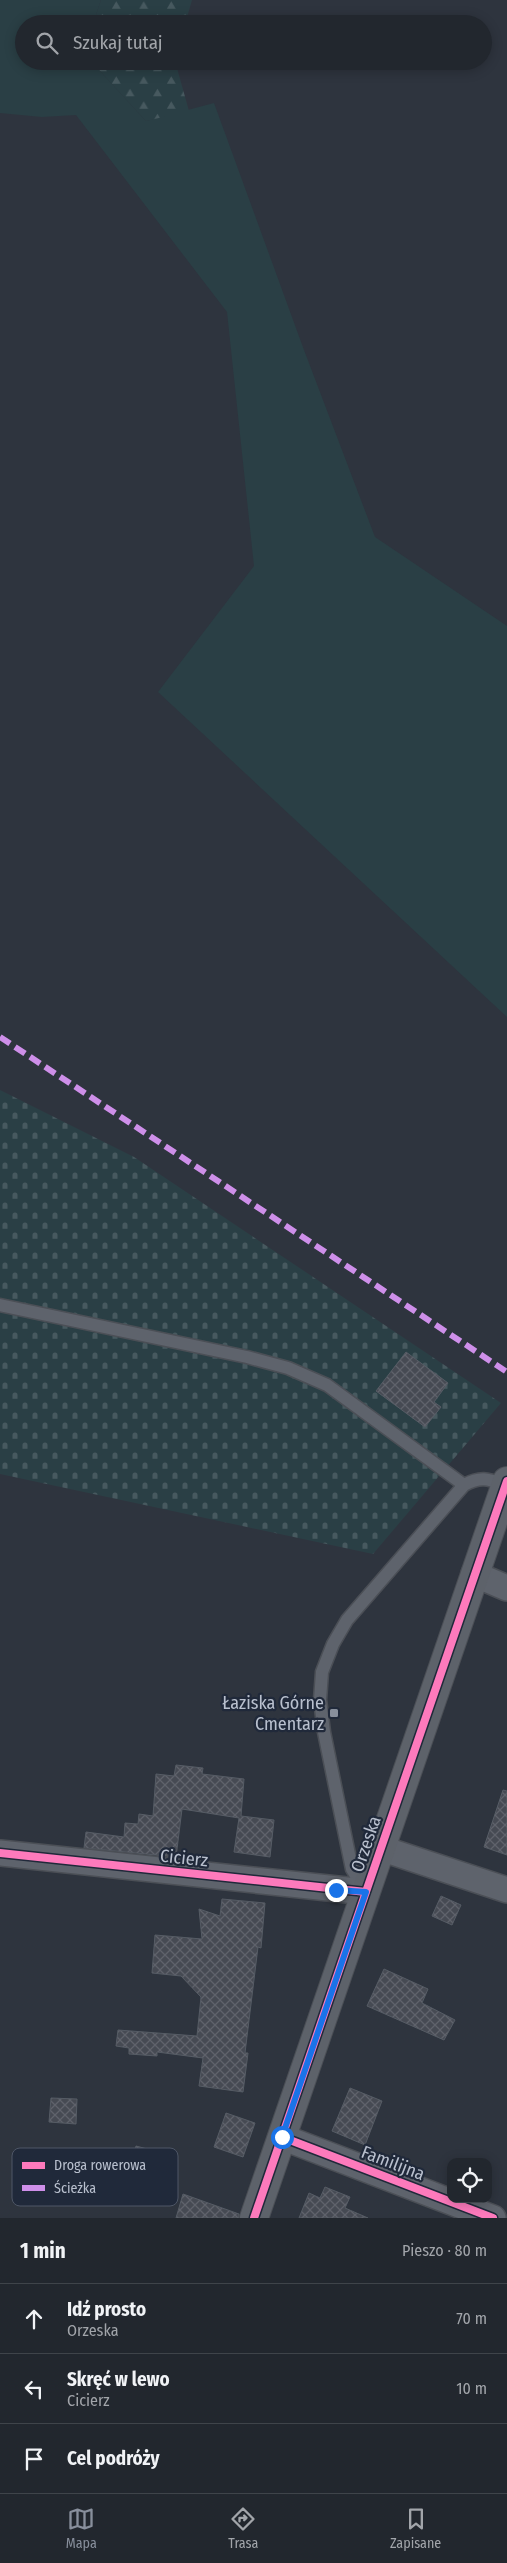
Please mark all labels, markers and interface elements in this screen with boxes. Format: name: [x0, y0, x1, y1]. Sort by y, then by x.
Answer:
search box: [15, 15, 492, 70]
icon: search: [33, 29, 61, 57]
text: Szukaj tutaj: [73, 31, 163, 54]
place label: Łaziska Górne Cmentarz: [222, 1692, 324, 1735]
marker: Łaziska Górne Cmentarz: [328, 1707, 340, 1719]
street label: Orzeska: [346, 1813, 386, 1875]
street label: Cicierz: [159, 1845, 209, 1871]
route end: [325, 1879, 348, 1902]
route start: [271, 2126, 294, 2149]
street label: Familijna: [358, 2141, 428, 2185]
legend: [12, 2148, 178, 2206]
text: Droga rowerowa: [54, 2157, 146, 2174]
map controls: [447, 2158, 492, 2203]
button: locate: [447, 2158, 492, 2203]
text: Ścieżka: [54, 2179, 96, 2197]
text: 1 min: [20, 2238, 66, 2264]
text: Pieszo · 80 m: [402, 2241, 487, 2260]
text: Idź prosto: [67, 2298, 146, 2321]
icon: ahead: [20, 2305, 48, 2333]
text: 70 m: [456, 2309, 487, 2328]
text: Orzeska: [67, 2321, 118, 2340]
text: Skręć w lewo: [67, 2368, 170, 2391]
icon: left: [20, 2375, 48, 2403]
text: 10 m: [456, 2379, 487, 2398]
text: Cicierz: [67, 2391, 110, 2410]
icon: arrive: [20, 2445, 48, 2473]
text: Cel podróży: [67, 2447, 160, 2470]
tab: Mapa: [66, 2505, 97, 2552]
tab: Trasa: [228, 2505, 258, 2552]
tab: Zapisane: [390, 2505, 441, 2552]

